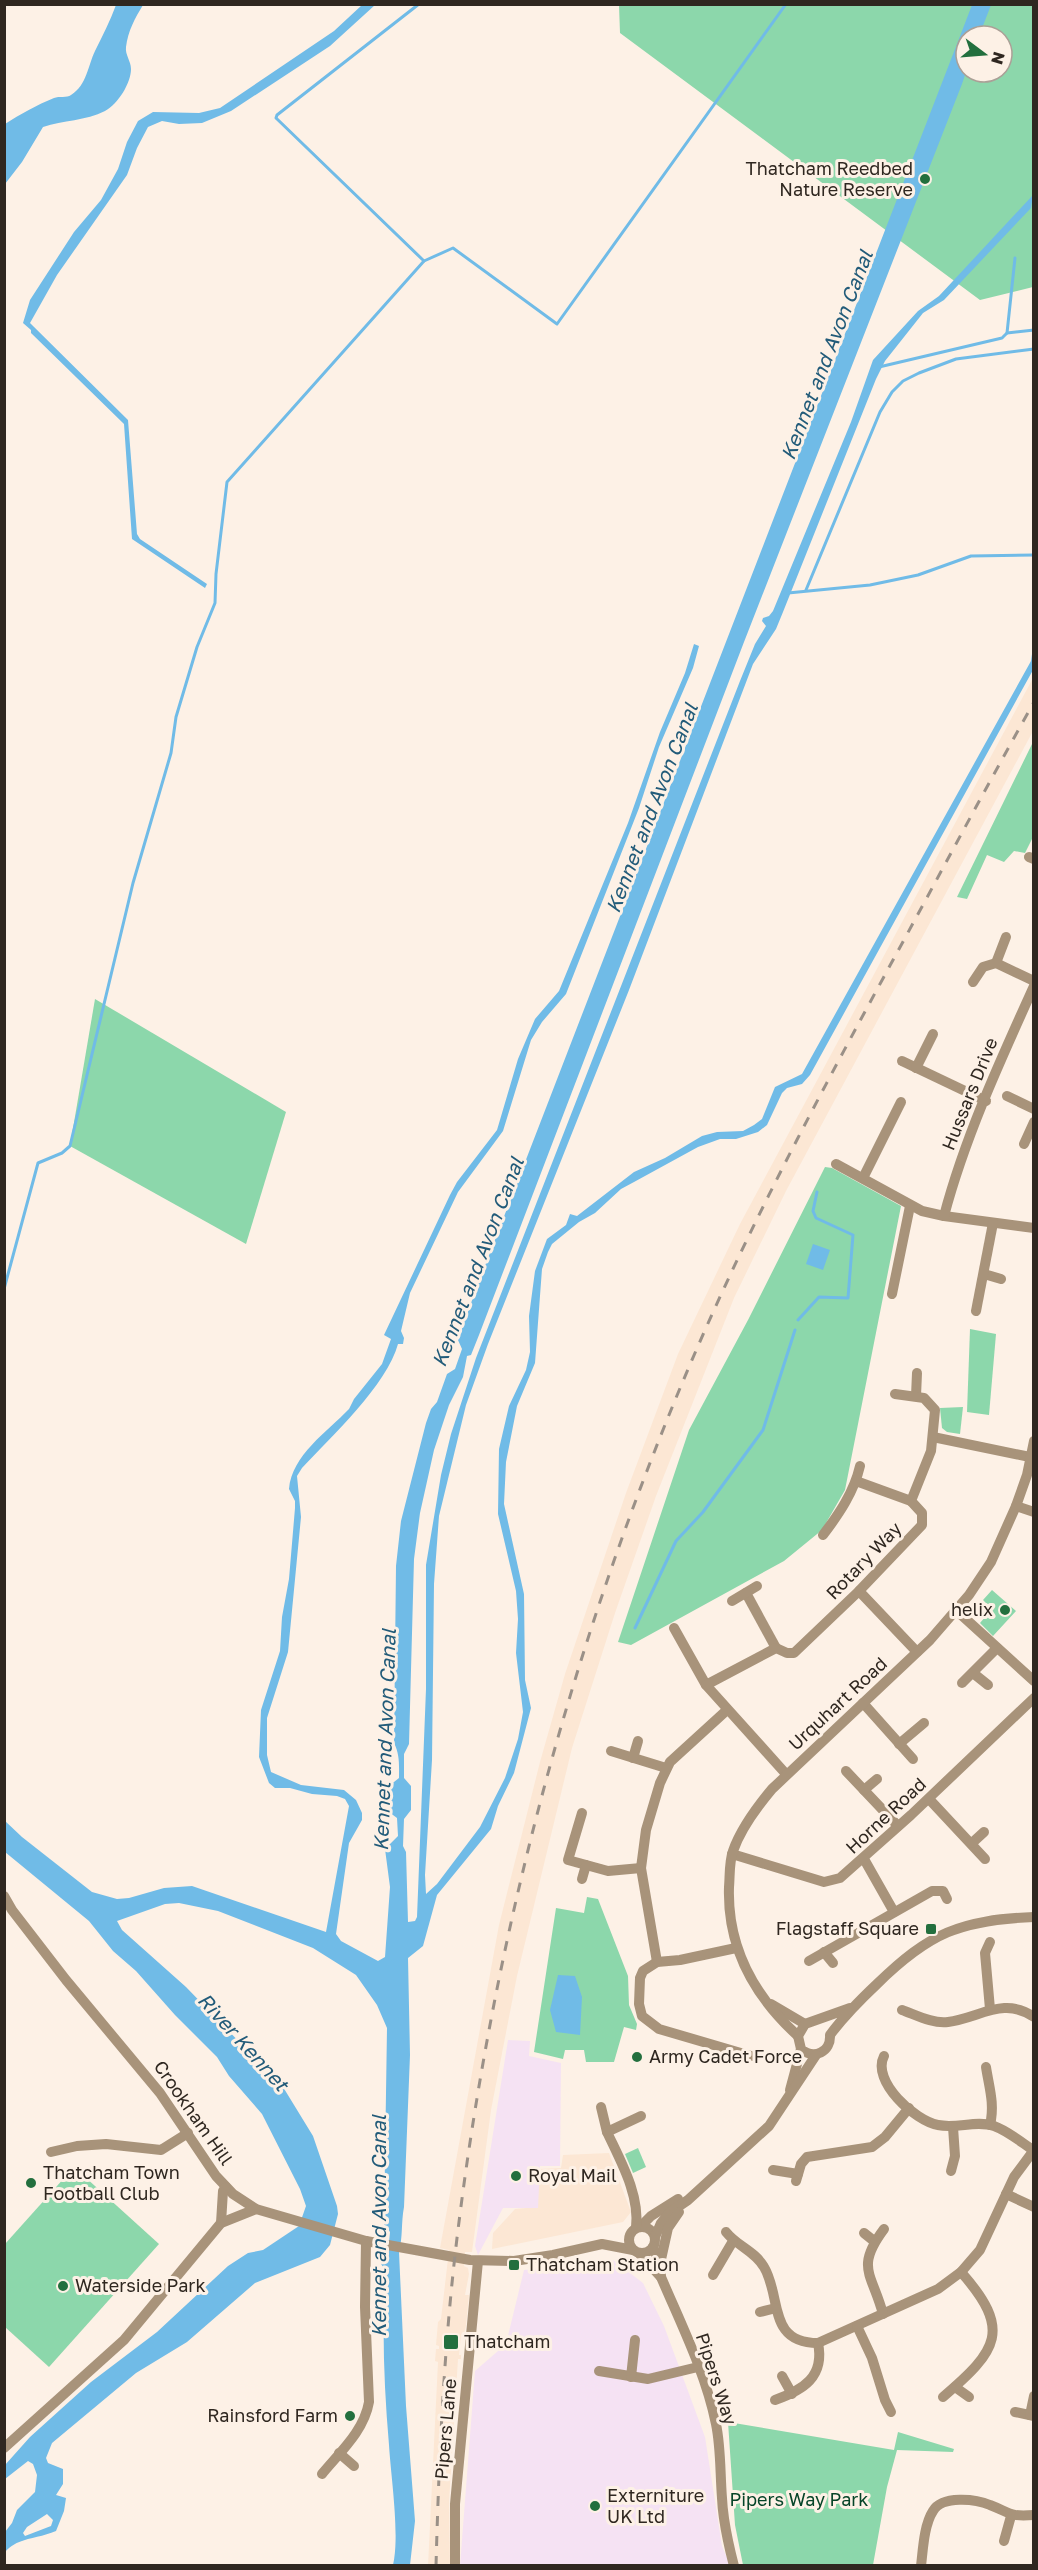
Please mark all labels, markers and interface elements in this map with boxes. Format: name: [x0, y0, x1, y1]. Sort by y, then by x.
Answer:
north arrow: [954, 24, 1014, 84]
text: N: [987, 50, 1010, 67]
place label: Thatcham Reedbed Nature Reserve: [746, 157, 913, 200]
marker: Thatcham Reedbed Nature Reserve: [918, 172, 932, 186]
water label: Kennet and Avon Canal: [775, 246, 877, 463]
water label: Kennet and Avon Canal: [600, 699, 702, 916]
street label: Hussars Drive: [936, 1034, 1002, 1153]
water label: Kennet and Avon Canal: [426, 1153, 528, 1370]
street label: Rotary Way: [821, 1517, 906, 1603]
place label: helix: [951, 1598, 993, 1620]
marker: helix: [998, 1603, 1012, 1617]
water label: Kennet and Avon Canal: [368, 1628, 400, 1851]
street label: Urquhart Road: [784, 1652, 891, 1754]
street label: Horne Road: [841, 1773, 930, 1858]
place label: Flagstaff Square: [776, 1917, 919, 1939]
marker: Flagstaff Square: [924, 1922, 938, 1936]
water label: River Kennet: [194, 1987, 295, 2097]
place label: Army Cadet Force: [649, 2045, 802, 2067]
marker: Army Cadet Force: [630, 2050, 644, 2064]
street label: Crookham Hill: [150, 2056, 238, 2169]
water label: Kennet and Avon Canal: [366, 2114, 390, 2337]
place label: Thatcham Town Football Club: [43, 2161, 180, 2204]
place label: Royal Mail: [528, 2164, 617, 2186]
marker: Royal Mail: [509, 2169, 523, 2183]
marker: Thatcham Town Football Club: [24, 2176, 38, 2190]
place label: Thatcham Station: [526, 2253, 679, 2275]
marker: Thatcham Station: [507, 2258, 521, 2272]
place label: Waterside Park: [75, 2274, 206, 2296]
marker: Waterside Park: [56, 2279, 70, 2293]
place label: Thatcham: [464, 2330, 550, 2352]
street label: Pipers Way: [692, 2330, 742, 2428]
marker: Thatcham: [442, 2333, 460, 2351]
street label: Pipers Lane: [430, 2377, 460, 2480]
place label: Rainsford Farm: [207, 2404, 338, 2426]
marker: Rainsford Farm: [343, 2409, 357, 2423]
place label: Externiture UK Ltd: [607, 2484, 704, 2527]
park label: Pipers Way Park: [729, 2488, 869, 2510]
marker: Externiture UK Ltd: [588, 2499, 602, 2513]

